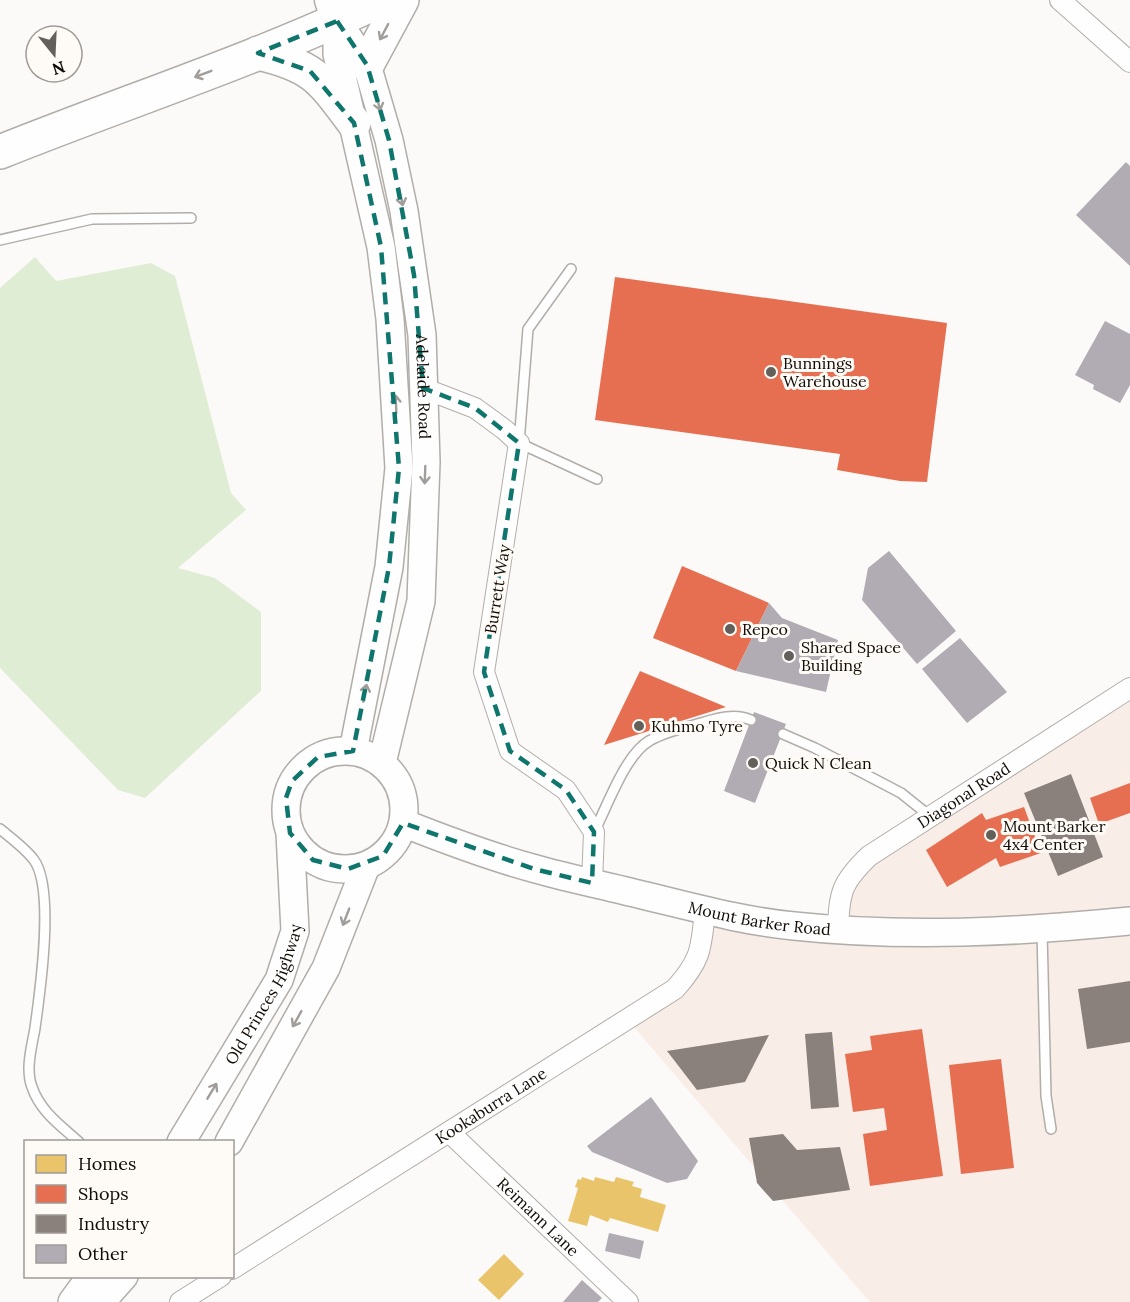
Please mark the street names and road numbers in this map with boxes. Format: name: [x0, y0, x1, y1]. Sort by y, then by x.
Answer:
street label: Adelaide Road: [412, 333, 435, 440]
street label: Burrett Way: [480, 542, 514, 635]
street label: Diagonal Road: [913, 758, 1014, 832]
street label: Mount Barker Road: [686, 897, 832, 939]
street label: Old Princes Highway: [220, 923, 305, 1068]
street label: Kookaburra Lane: [431, 1063, 550, 1148]
street label: Reimann Lane: [493, 1173, 584, 1261]

